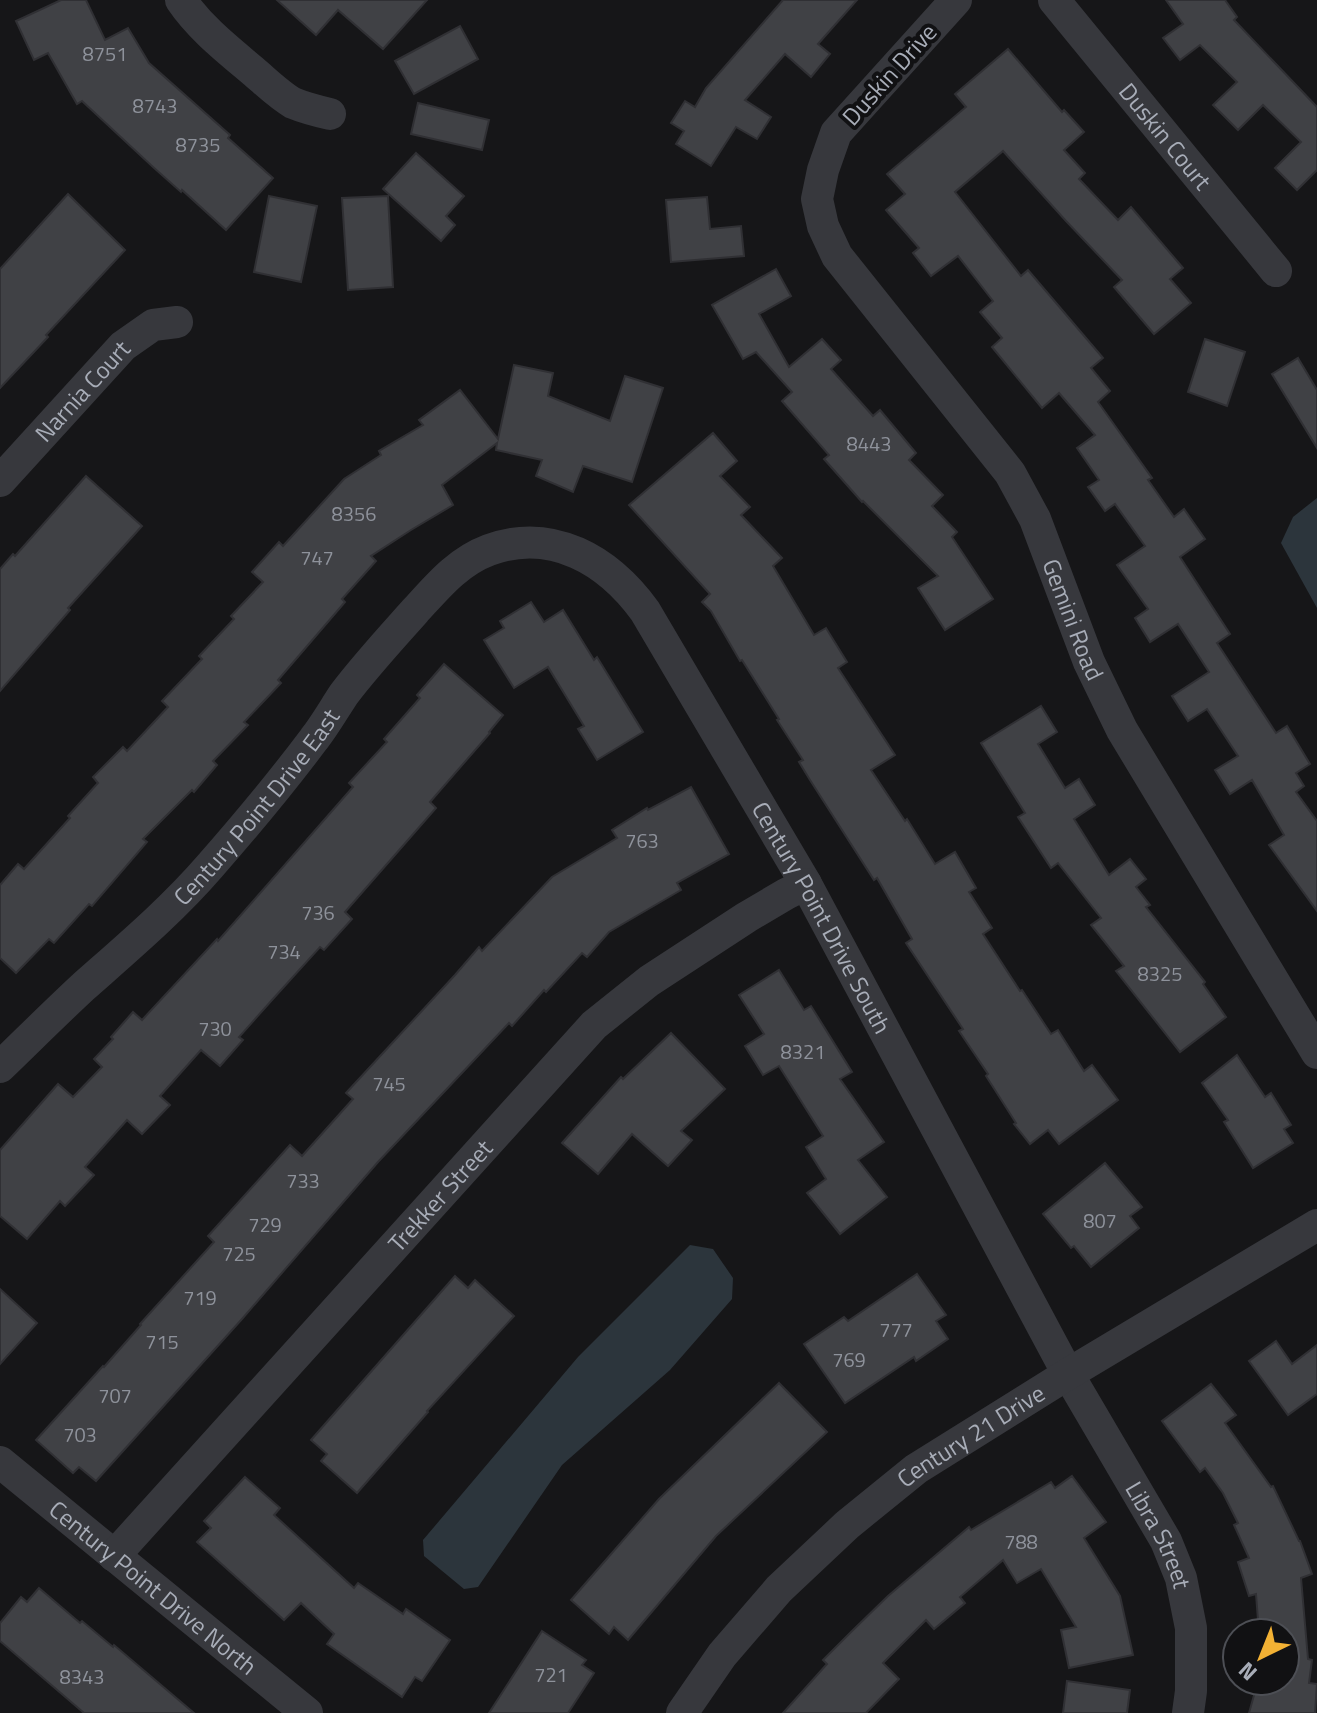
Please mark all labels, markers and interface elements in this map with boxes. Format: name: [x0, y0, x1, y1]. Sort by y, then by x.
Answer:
street label: Duskin Drive: [833, 15, 945, 133]
house number: 8751: [83, 38, 127, 69]
street label: Duskin Court: [1111, 75, 1221, 198]
house number: 8743: [133, 90, 177, 121]
house number: 8735: [176, 129, 220, 160]
street label: Narnia Court: [26, 331, 139, 450]
house number: 8443: [847, 428, 891, 459]
house number: 8356: [332, 498, 376, 529]
house number: 747: [300, 542, 334, 573]
street label: Gemini Road: [1034, 553, 1113, 686]
street label: Century Point Drive East: [165, 701, 349, 913]
street label: Century Point Drive South: [743, 795, 901, 1040]
house number: 763: [625, 825, 659, 856]
house number: 736: [301, 897, 335, 928]
house number: 734: [267, 936, 301, 967]
house number: 8325: [1138, 958, 1182, 989]
house number: 730: [198, 1013, 232, 1044]
house number: 8321: [781, 1036, 825, 1067]
house number: 745: [372, 1068, 406, 1099]
street label: Trekker Street: [379, 1131, 501, 1260]
house number: 733: [286, 1165, 320, 1196]
house number: 807: [1083, 1205, 1117, 1236]
house number: 729: [248, 1209, 282, 1240]
house number: 725: [222, 1238, 256, 1269]
house number: 719: [183, 1282, 217, 1313]
house number: 777: [879, 1314, 913, 1345]
house number: 715: [145, 1326, 179, 1357]
house number: 769: [832, 1344, 866, 1375]
street label: Century 21 Drive: [889, 1375, 1051, 1496]
house number: 707: [98, 1380, 132, 1411]
house number: 703: [63, 1419, 97, 1450]
street label: Libra Street: [1117, 1474, 1201, 1592]
street label: Century Point Drive North: [42, 1491, 265, 1683]
house number: 788: [1004, 1526, 1038, 1557]
north arrow: [1221, 1617, 1301, 1697]
text: N: [1230, 1654, 1265, 1689]
house number: 721: [534, 1659, 568, 1690]
house number: 8343: [60, 1661, 104, 1692]

